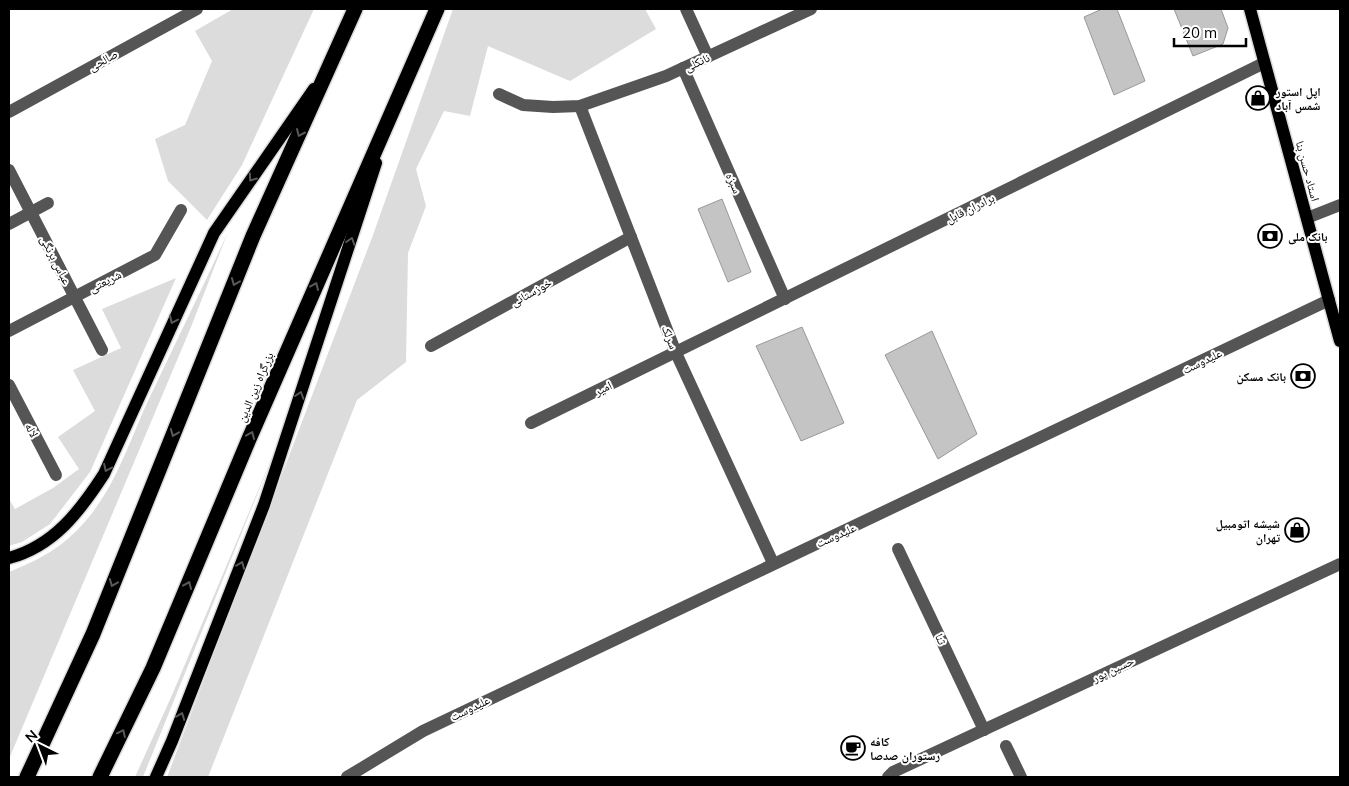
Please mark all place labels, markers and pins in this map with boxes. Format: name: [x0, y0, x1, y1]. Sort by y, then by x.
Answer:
place label: اپل استور شمس آباد: [1275, 84, 1321, 114]
shop icon: اپل استور شمس آباد: [1245, 85, 1271, 111]
bank icon: بانک ملی: [1257, 223, 1283, 249]
place label: بانک ملی: [1288, 229, 1327, 245]
bank icon: بانک مسکن: [1290, 363, 1316, 389]
place label: بانک مسکن: [1237, 369, 1286, 385]
place label: شیشه اتومبیل تهران: [1216, 516, 1281, 546]
shop icon: شیشه اتومبیل تهران: [1284, 517, 1310, 543]
place label: کافه رستوران صدصا: [870, 734, 940, 764]
cafe icon: کافه رستوران صدصا: [840, 735, 866, 761]

